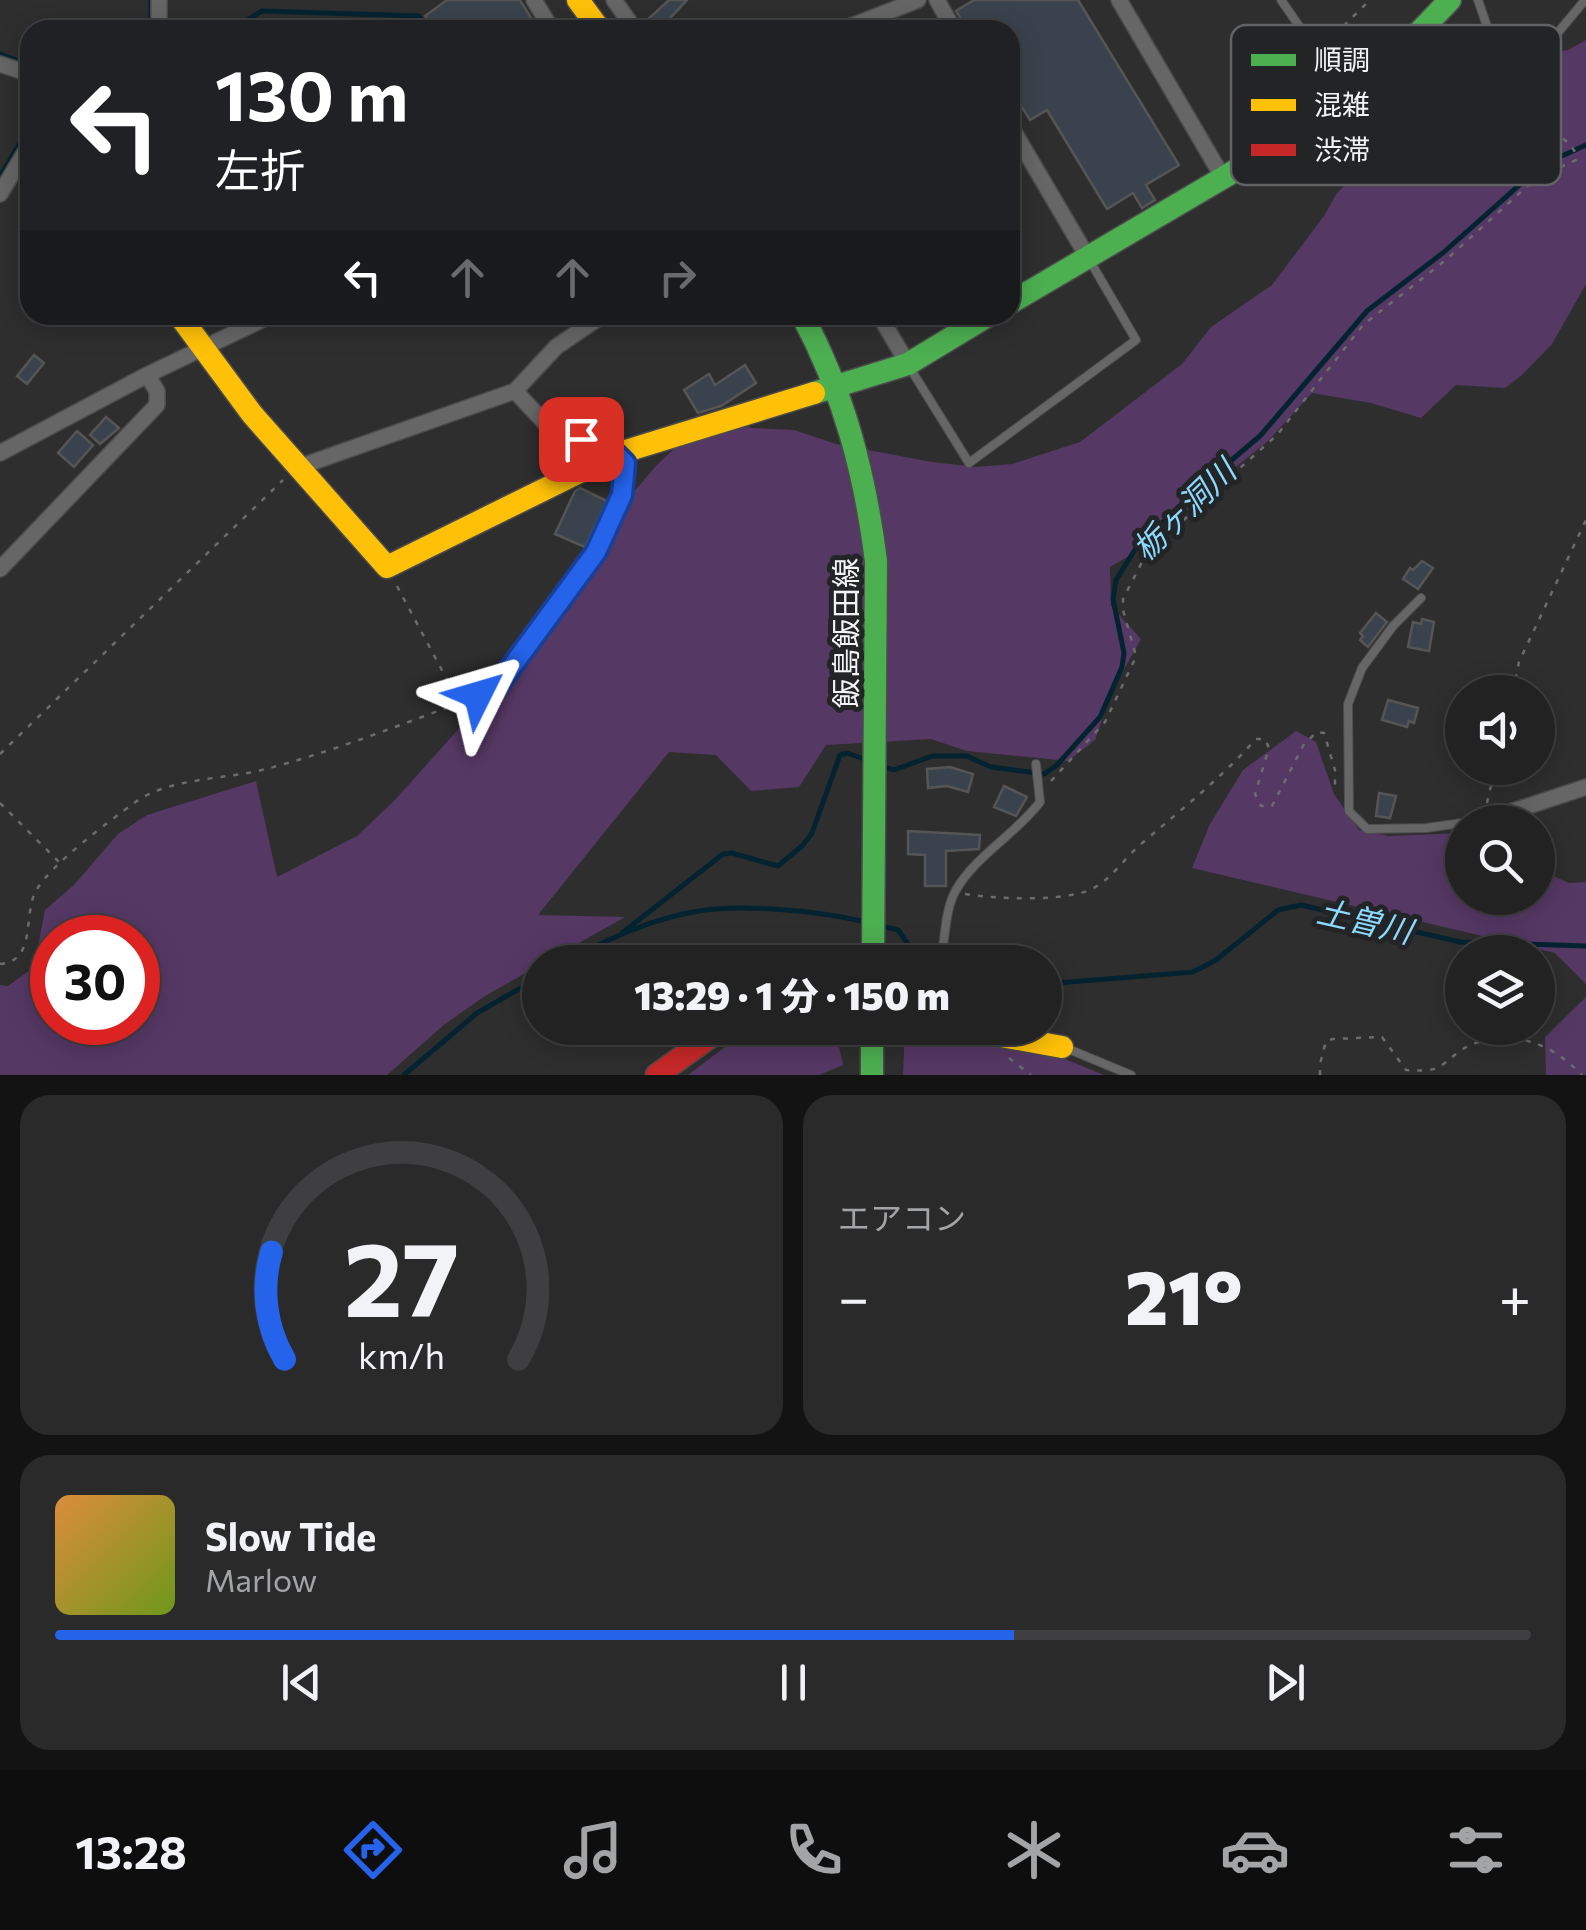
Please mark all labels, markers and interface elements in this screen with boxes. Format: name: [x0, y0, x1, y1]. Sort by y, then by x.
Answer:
legend: [1231, 25, 1561, 185]
text: 順調: [1314, 42, 1370, 76]
text: 130 m: [215, 50, 408, 135]
icon: left: [50, 60, 180, 190]
text: 混雑: [1314, 87, 1370, 121]
text: 渋滞: [1314, 132, 1370, 166]
text: 左折: [215, 141, 305, 196]
icon: left: [335, 250, 390, 305]
icon: ahead: [440, 250, 495, 305]
icon: ahead: [545, 250, 600, 305]
icon: right: [650, 250, 705, 305]
pin: [539, 397, 624, 482]
icon: arrive: [554, 412, 609, 467]
water label: 栃ヶ洞川: [1123, 448, 1245, 568]
street label: 飯島飯田線: [826, 558, 863, 708]
position arrow: [426, 643, 530, 747]
map controls: [1445, 675, 1555, 1045]
button: sound: [1445, 675, 1555, 785]
button: search: [1445, 805, 1555, 915]
water label: 土曽川: [1314, 890, 1419, 951]
speed limit sign: 30: [30, 915, 160, 1045]
button: layers: [1445, 935, 1555, 1045]
text: 13:29 · 1 分 · 150 m: [634, 971, 950, 1018]
text: エアコン: [838, 1197, 966, 1237]
text: 27: [344, 1211, 459, 1338]
text: 21°: [1125, 1249, 1243, 1340]
text: −: [838, 1262, 869, 1329]
text: +: [1499, 1262, 1531, 1329]
text: km/h: [358, 1333, 445, 1376]
text: Slow Tide: [205, 1512, 376, 1559]
text: Marlow: [205, 1559, 317, 1599]
icon: previous: [274, 1655, 329, 1710]
icon: pause: [766, 1655, 821, 1710]
icon: next: [1258, 1655, 1313, 1710]
icon: directions: [338, 1815, 408, 1885]
icon: music: [558, 1815, 628, 1885]
icon: phone: [779, 1815, 849, 1885]
icon: climate: [999, 1815, 1069, 1885]
icon: car: [1220, 1815, 1290, 1885]
icon: filters: [1441, 1815, 1511, 1885]
text: 13:28: [75, 1823, 187, 1878]

